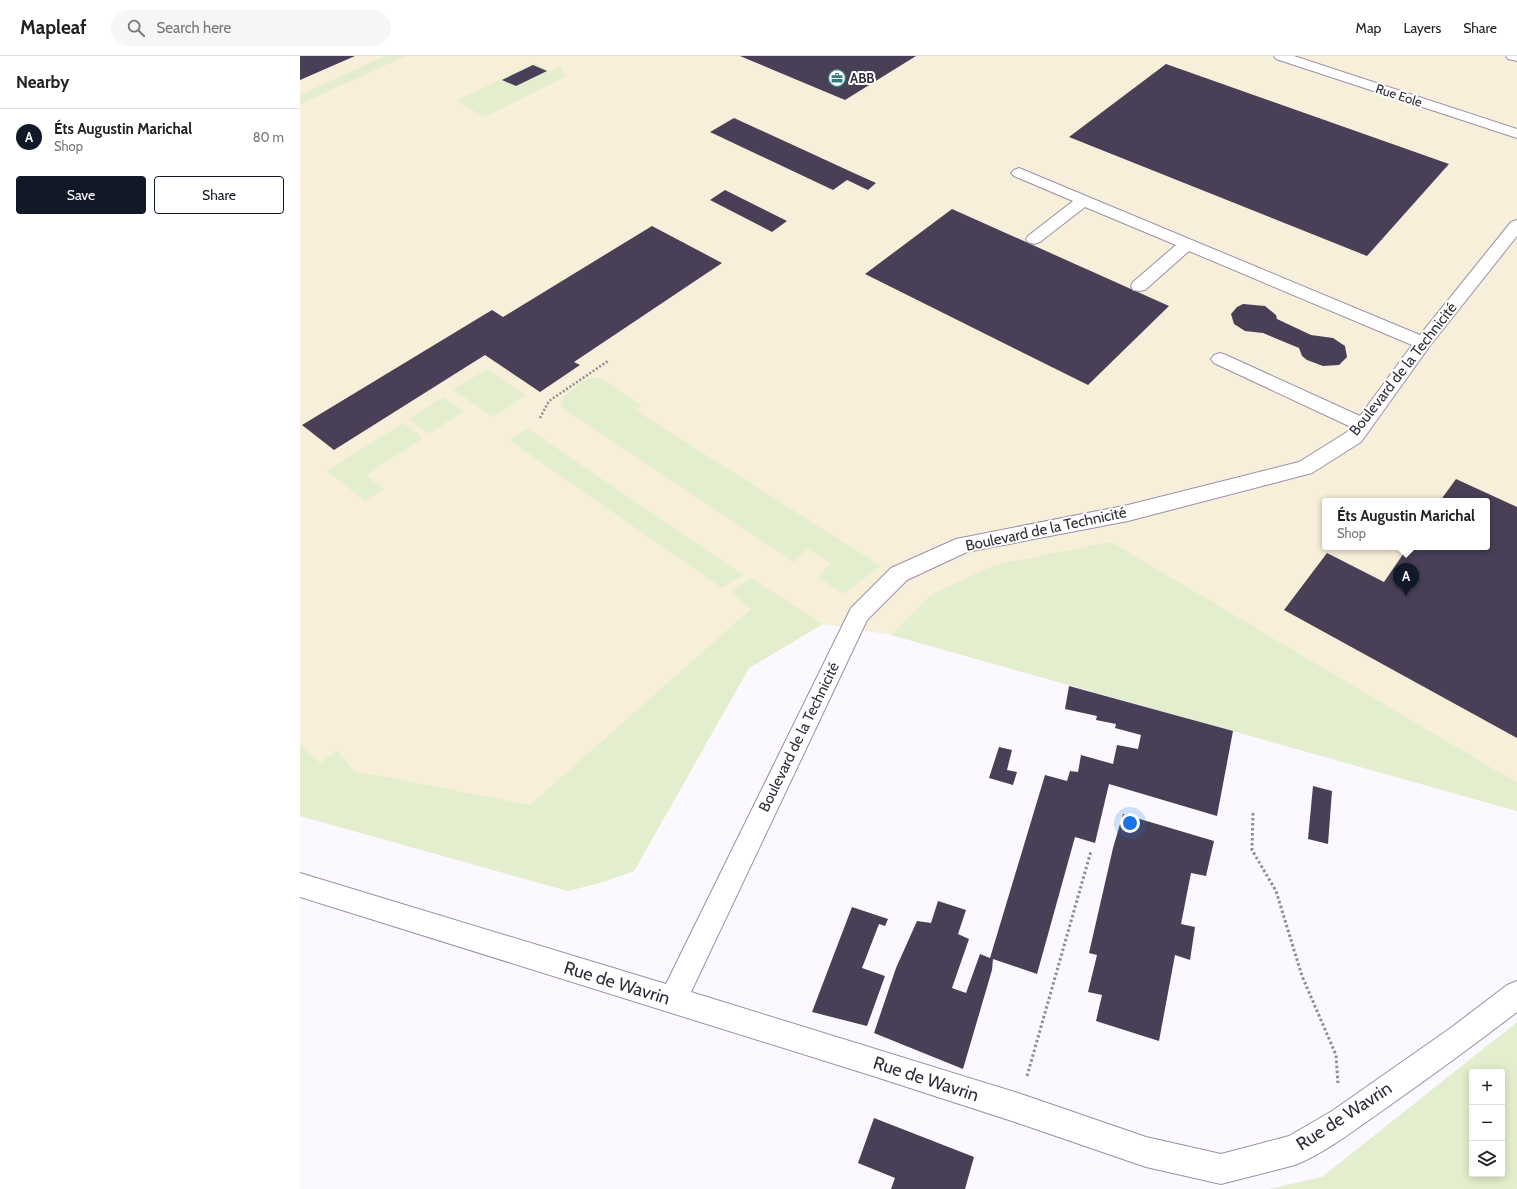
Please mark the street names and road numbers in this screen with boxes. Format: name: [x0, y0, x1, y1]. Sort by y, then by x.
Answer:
street label: Rue Eole: [1374, 80, 1425, 110]
street label: Boulevard de la Technicité: [1345, 299, 1461, 439]
street label: Boulevard de la Technicité: [964, 503, 1128, 555]
street label: Boulevard de la Technicité: [755, 659, 843, 815]
street label: Rue de Wavrin: [561, 956, 673, 1010]
street label: Rue de Wavrin: [870, 1052, 982, 1106]
street label: Rue de Wavrin: [1292, 1077, 1396, 1155]

